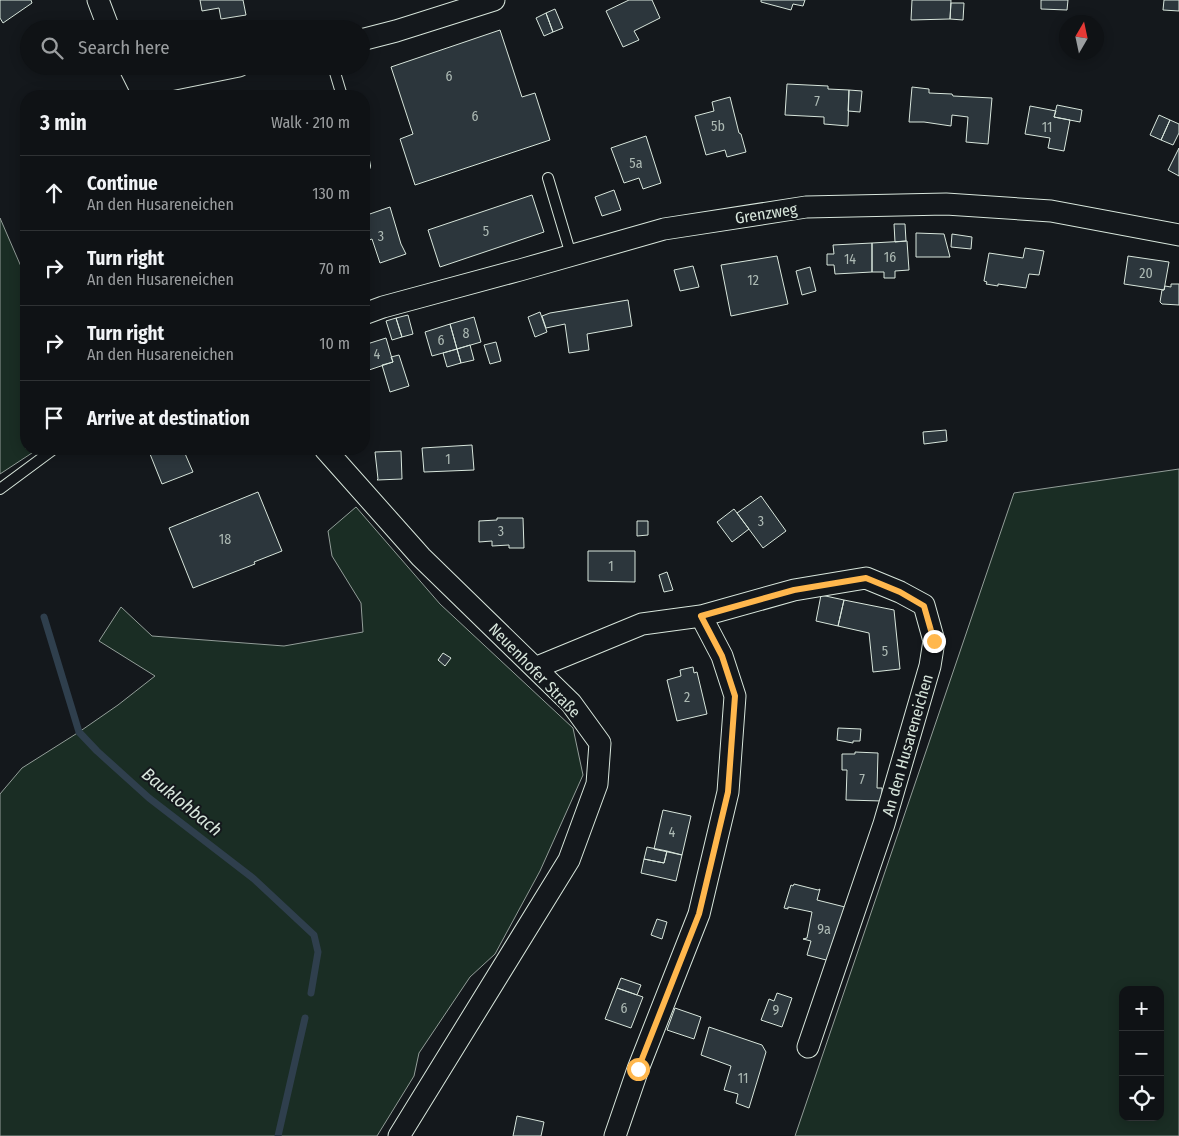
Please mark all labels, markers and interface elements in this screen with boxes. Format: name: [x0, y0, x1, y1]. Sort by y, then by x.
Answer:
north arrow: [1059, 15, 1104, 60]
search box: [20, 20, 370, 75]
icon: search: [38, 34, 66, 62]
text: Search here: [78, 36, 170, 59]
house number: 6: [446, 68, 453, 85]
house number: 7: [814, 93, 820, 110]
house number: 6: [472, 108, 479, 125]
text: 3 min: [40, 110, 87, 136]
text: Walk · 210 m: [271, 113, 350, 132]
house number: 5b: [711, 118, 725, 135]
house number: 11: [1042, 119, 1052, 136]
house number: 5a: [629, 155, 643, 172]
text: Continue: [87, 172, 158, 195]
icon: ahead: [40, 179, 68, 207]
text: 130 m: [312, 184, 350, 203]
text: An den Husareneichen: [87, 195, 234, 214]
street label: Grenzweg: [734, 199, 799, 228]
house number: 5: [483, 223, 489, 240]
house number: 3: [378, 228, 384, 245]
text: Turn right: [87, 247, 164, 270]
house number: 16: [884, 249, 896, 266]
house number: 14: [844, 251, 856, 268]
icon: right: [40, 254, 68, 282]
text: 70 m: [319, 259, 350, 278]
house number: 20: [1139, 265, 1153, 282]
text: An den Husareneichen: [87, 270, 234, 289]
house number: 12: [747, 272, 759, 289]
text: Turn right: [87, 322, 164, 345]
house number: 8: [463, 325, 470, 342]
icon: right: [40, 329, 68, 357]
house number: 6: [438, 332, 445, 349]
text: 10 m: [319, 334, 350, 353]
text: An den Husareneichen: [87, 345, 234, 364]
house number: 4: [374, 346, 381, 363]
icon: arrive: [40, 404, 68, 432]
text: Arrive at destination: [87, 407, 250, 430]
house number: 1: [445, 451, 451, 468]
house number: 3: [758, 513, 764, 530]
house number: 3: [498, 523, 504, 540]
house number: 18: [219, 531, 231, 548]
house number: 1: [608, 558, 614, 575]
street label: Neuenhofer Straße: [485, 619, 585, 722]
route end: [923, 630, 946, 653]
house number: 5: [882, 643, 888, 660]
street label: An den Husareneichen: [878, 672, 937, 818]
house number: 2: [684, 689, 690, 706]
water label: Bauklohbach: [137, 763, 227, 841]
house number: 7: [859, 771, 865, 788]
house number: 4: [669, 824, 676, 841]
house number: 9a: [817, 921, 831, 938]
map controls: [1119, 986, 1164, 1121]
button: +: [1119, 986, 1164, 1031]
house number: 6: [621, 1000, 628, 1017]
house number: 9: [773, 1002, 780, 1019]
button: −: [1119, 1031, 1164, 1076]
route start: [627, 1058, 650, 1081]
house number: 11: [738, 1070, 748, 1087]
button: locate: [1119, 1076, 1164, 1121]

